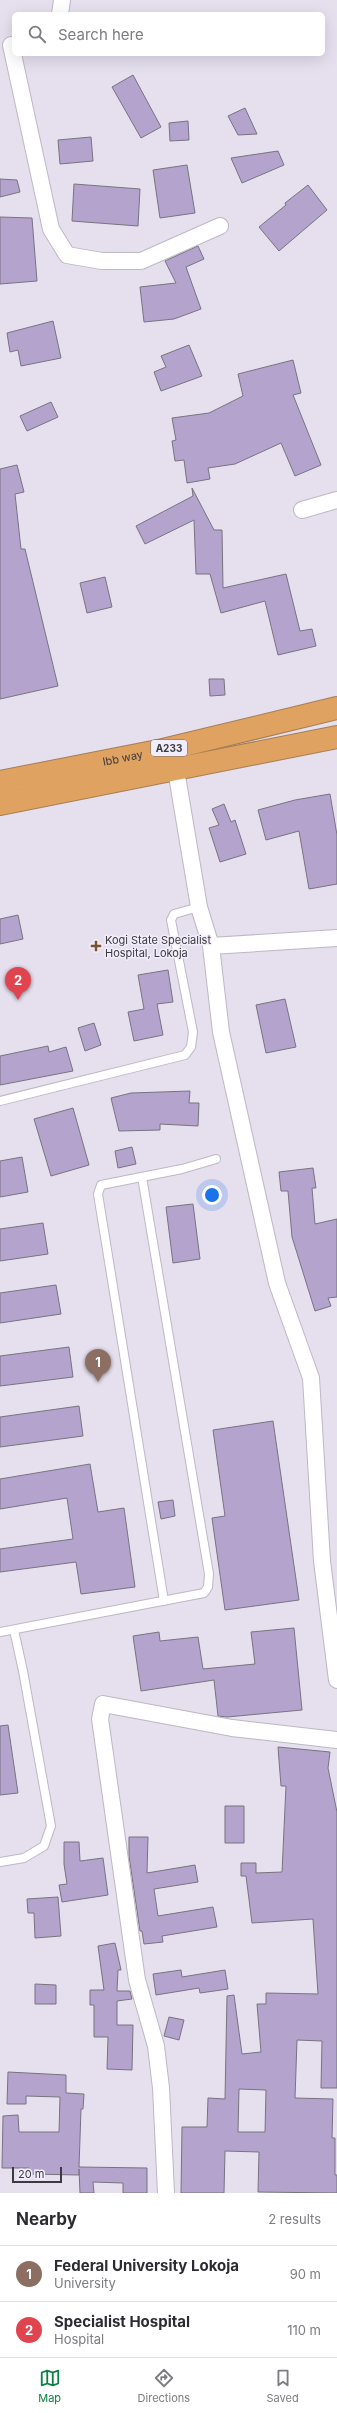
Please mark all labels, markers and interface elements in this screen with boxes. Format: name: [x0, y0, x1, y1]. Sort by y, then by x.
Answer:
search box: [12, 12, 325, 56]
icon: search: [26, 23, 48, 45]
text: Search here: [58, 25, 144, 44]
road number: A233: [151, 740, 187, 756]
street label: Ibb way: [101, 747, 144, 769]
place label: Kogi State Specialist Hospital, Lokoja: [105, 933, 211, 960]
marker: Kogi State Specialist Hospital, Lokoja: [90, 940, 102, 952]
pin: 2: [5, 967, 31, 1000]
your location: [202, 1185, 222, 1205]
pin: 1: [85, 1349, 111, 1382]
scale bar: [12, 2165, 62, 2184]
text: 20 m: [18, 2167, 44, 2181]
text: Nearby: [16, 2209, 77, 2229]
text: 2 results: [268, 2211, 321, 2227]
text: Federal University Lokoja: [54, 2256, 239, 2275]
text: 1: [26, 2266, 32, 2282]
text: 90 m: [290, 2266, 321, 2282]
text: University: [54, 2275, 116, 2291]
text: Specialist Hospital: [54, 2312, 190, 2331]
text: 2: [25, 2322, 33, 2338]
text: 110 m: [287, 2322, 321, 2338]
text: Hospital: [54, 2331, 104, 2347]
tab: Map: [38, 2367, 61, 2405]
tab: Directions: [138, 2367, 190, 2405]
tab: Saved: [267, 2367, 299, 2405]

